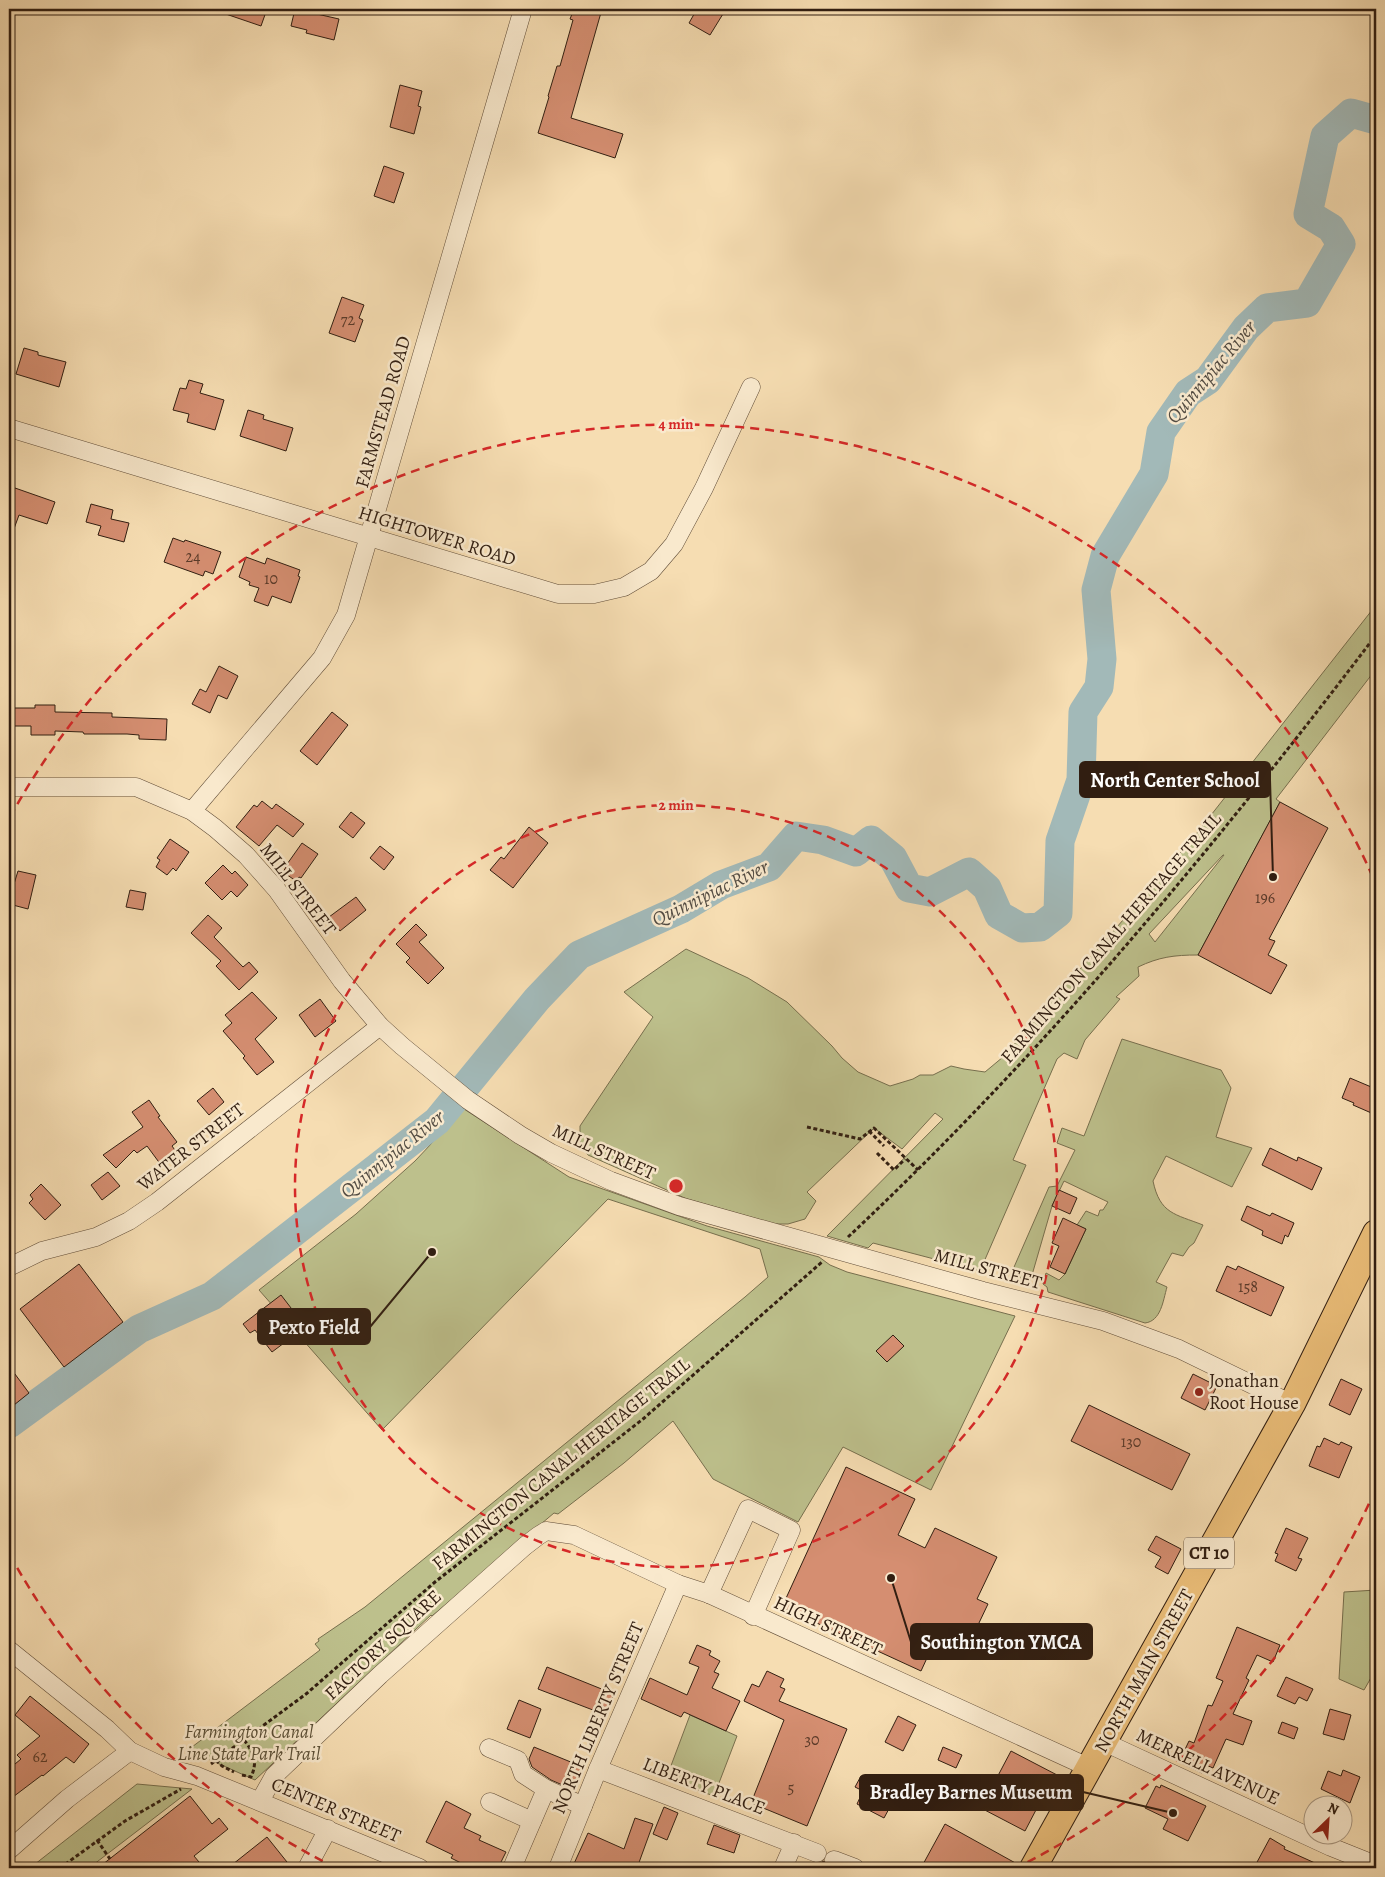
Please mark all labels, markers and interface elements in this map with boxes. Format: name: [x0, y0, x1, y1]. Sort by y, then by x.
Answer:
house number: 72: [341, 309, 356, 331]
water label: Quinnipiac River: [1160, 314, 1263, 429]
street label: FARMSTEAD ROAD: [349, 333, 417, 491]
text: 4 min: [658, 414, 694, 434]
street label: HIGHTOWER ROAD: [355, 500, 519, 572]
house number: 24: [186, 546, 200, 568]
house number: 10: [264, 568, 278, 590]
callout: North Center School: [1080, 762, 1270, 797]
text: North Center School: [1090, 767, 1260, 794]
text: 2 min: [658, 795, 694, 815]
street label: FARMINGTON CANAL HERITAGE TRAIL: [995, 807, 1228, 1069]
street label: MILL STREET: [254, 837, 343, 941]
water label: Quinnipiac River: [647, 853, 774, 933]
house number: 196: [1255, 887, 1275, 909]
street label: WATER STREET: [131, 1097, 250, 1198]
water label: Quinnipiac River: [334, 1103, 451, 1204]
street label: MILL STREET: [548, 1118, 660, 1187]
centre of rings: [667, 1177, 685, 1195]
street label: MILL STREET: [931, 1242, 1045, 1296]
house number: 158: [1238, 1276, 1258, 1298]
callout: Pexto Field: [258, 1309, 370, 1344]
text: Pexto Field: [268, 1314, 360, 1341]
street label: FARMINGTON CANAL HERITAGE TRAIL: [427, 1351, 696, 1576]
place label: Jonathan Root House: [1209, 1368, 1299, 1416]
marker: Jonathan Root House: [1193, 1386, 1205, 1398]
house number: 130: [1121, 1431, 1141, 1453]
road number: CT 10: [1184, 1538, 1234, 1569]
street label: FACTORY SQUARE: [319, 1584, 447, 1706]
street label: NORTH MAIN STREET: [1088, 1584, 1200, 1757]
street label: HIGH STREET: [770, 1590, 887, 1663]
street label: NORTH LIBERTY STREET: [546, 1617, 651, 1818]
callout: Southington YMCA: [911, 1624, 1092, 1659]
text: Southington YMCA: [920, 1629, 1082, 1656]
park label: Farmington Canal Line State Park Trail: [177, 1719, 321, 1767]
street label: MERRELL AVENUE: [1132, 1722, 1284, 1812]
house number: 30: [804, 1729, 820, 1751]
house number: 62: [33, 1746, 48, 1768]
street label: LIBERTY PLACE: [639, 1751, 769, 1821]
street label: CENTER STREET: [267, 1771, 405, 1849]
callout: Bradley Barnes Museum: [860, 1775, 1083, 1810]
house number: 5: [788, 1777, 795, 1799]
text: Bradley Barnes Museum: [869, 1779, 1073, 1806]
north arrow: [1302, 1794, 1352, 1844]
text: N: [1325, 1798, 1342, 1819]

